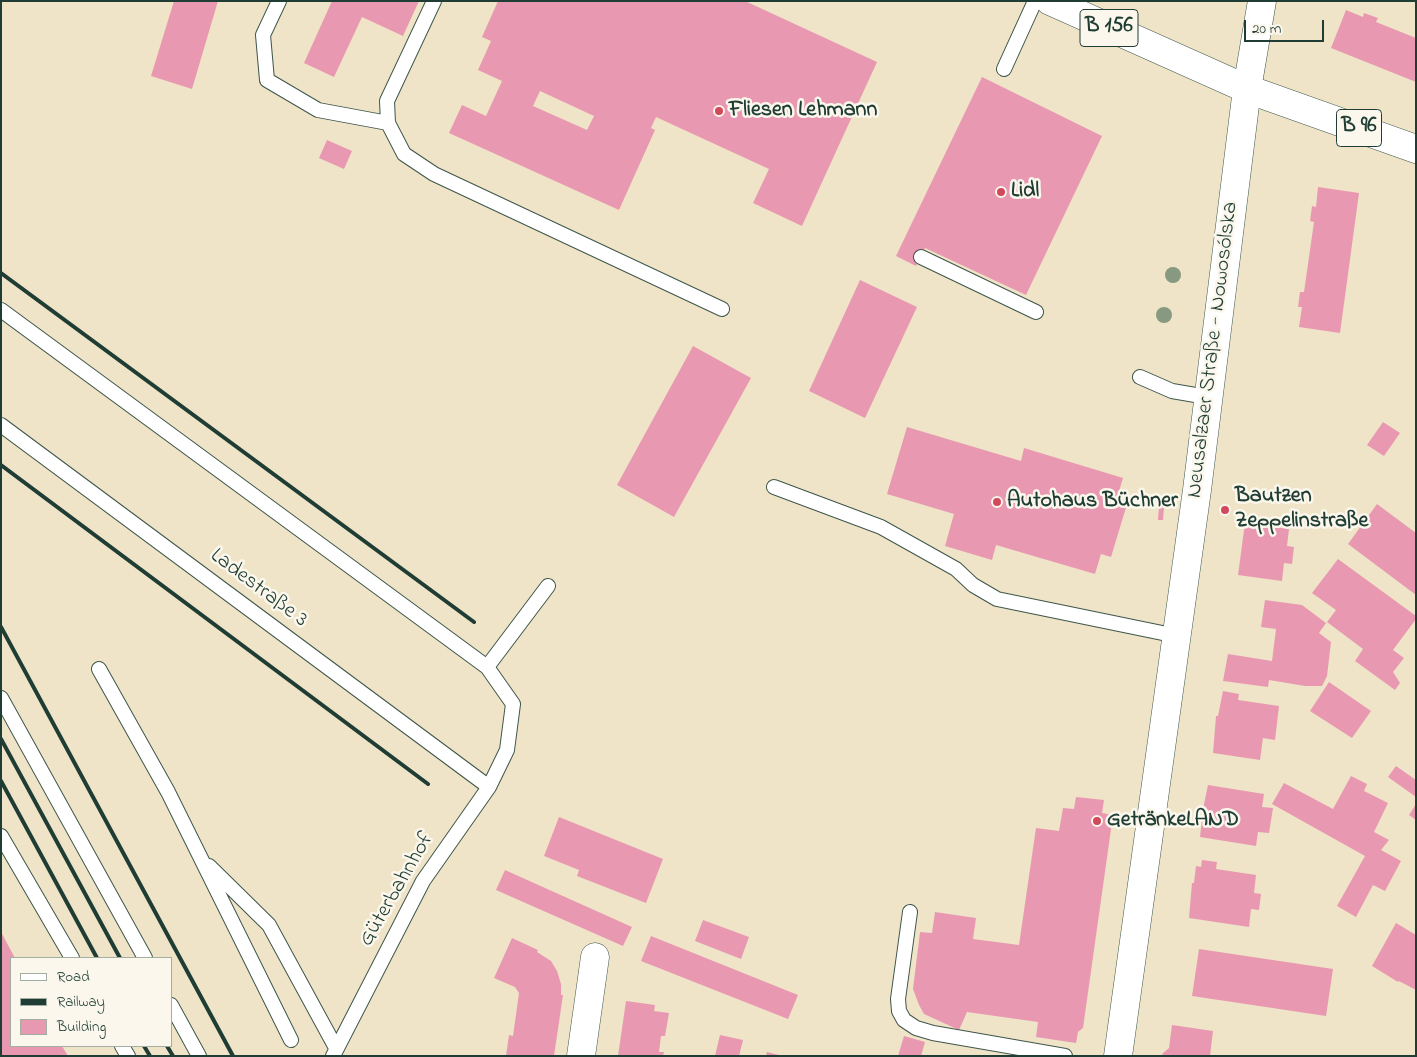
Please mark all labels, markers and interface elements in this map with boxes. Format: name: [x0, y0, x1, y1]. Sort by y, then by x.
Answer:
road number: B 156: [1080, 9, 1138, 46]
scale bar: [1247, 10, 1327, 42]
text: 20 m: [1252, 18, 1281, 40]
place label: Fliesen Lehmann: [729, 98, 877, 124]
marker: Fliesen Lehmann: [713, 105, 725, 117]
road number: B 96: [1336, 110, 1382, 146]
place label: Lidl: [1011, 179, 1039, 205]
marker: Lidl: [995, 186, 1007, 198]
street label: Neusalzaer Straße - Nowosólska: [1183, 200, 1245, 500]
place label: Bautzen Zeppelinstraße: [1235, 484, 1368, 536]
place label: Autohaus Büchner: [1007, 489, 1178, 515]
marker: Autohaus Büchner: [991, 496, 1003, 508]
marker: Bautzen Zeppelinstraße: [1219, 504, 1231, 516]
street label: Ladestraße 3: [204, 544, 312, 634]
place label: GetränkeLAND: [1107, 808, 1239, 834]
marker: GetränkeLAND: [1091, 815, 1103, 827]
street label: Güterbahnhof: [355, 828, 441, 952]
legend: [10, 957, 172, 1047]
text: Road: [57, 966, 90, 988]
text: Railway: [57, 991, 105, 1013]
text: Building: [57, 1016, 106, 1038]

